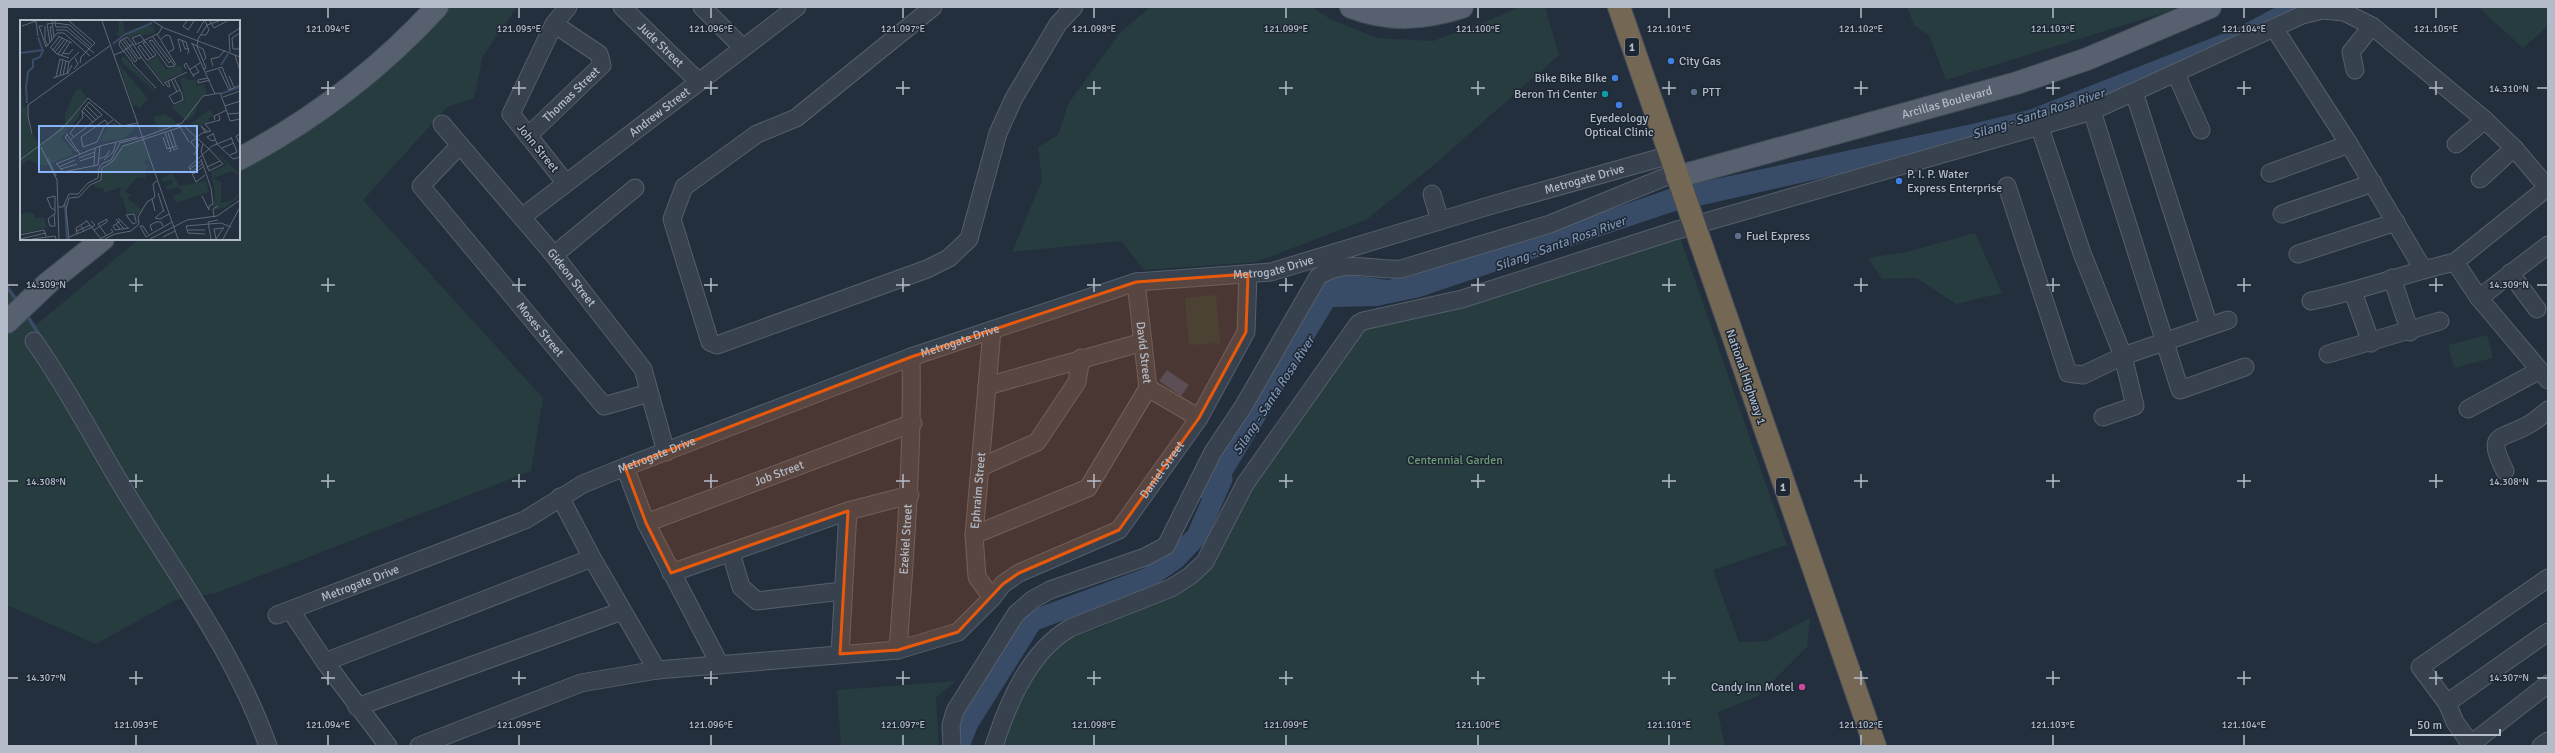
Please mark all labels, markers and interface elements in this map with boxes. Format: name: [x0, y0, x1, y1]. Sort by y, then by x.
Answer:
street label: Jude Street: [634, 19, 686, 71]
inset map: [20, 20, 240, 240]
text: 121.094°E: [306, 23, 351, 35]
text: 121.095°E: [497, 23, 542, 35]
text: 121.096°E: [689, 23, 734, 35]
text: 121.097°E: [881, 23, 926, 35]
text: 121.098°E: [1072, 23, 1117, 35]
text: 121.099°E: [1264, 23, 1309, 35]
text: 121.100°E: [1456, 23, 1501, 35]
text: 121.101°E: [1647, 23, 1692, 35]
text: 121.102°E: [1839, 23, 1884, 35]
text: 121.103°E: [2031, 23, 2076, 35]
text: 121.104°E: [2222, 23, 2267, 35]
text: 121.105°E: [2414, 23, 2459, 35]
road number: 1: [1625, 38, 1639, 56]
place label: City Gas: [1679, 54, 1721, 69]
marker: City Gas: [1666, 56, 1676, 66]
street label: Thomas Street: [540, 64, 603, 126]
place label: Bike Bike BIke: [1535, 71, 1607, 86]
marker: Bike Bike BIke: [1610, 73, 1620, 83]
street label: Arcillas Boulevard: [1900, 83, 1994, 123]
text: 14.310°N: [2489, 83, 2529, 95]
street label: Andrew Street: [626, 84, 693, 141]
water label: Silang - Santa Rosa River: [1970, 84, 2109, 143]
place label: PTT: [1702, 85, 1721, 100]
place label: Beron Tri Center: [1514, 87, 1598, 102]
marker: PTT: [1689, 87, 1699, 97]
marker: Beron Tri Center: [1600, 89, 1610, 99]
marker: Eyedeology Optical Clinic: [1614, 100, 1624, 110]
place label: Eyedeology Optical Clinic: [1584, 111, 1654, 140]
street label: John Street: [513, 121, 562, 176]
street label: Metrogate Drive: [1543, 161, 1626, 198]
place label: P. I. P. Water Express Enterprise: [1907, 167, 2002, 196]
marker: P. I. P. Water Express Enterprise: [1894, 176, 1904, 186]
water label: Silang - Santa Rosa River: [1493, 212, 1630, 275]
place label: Fuel Express: [1746, 229, 1810, 244]
marker: Fuel Express: [1733, 231, 1743, 241]
street label: Gideon Street: [544, 246, 599, 310]
street label: Metrogate Drive: [1232, 253, 1315, 283]
text: 14.309°N: [26, 279, 66, 291]
text: 14.309°N: [2489, 279, 2529, 291]
street label: Moses Street: [513, 299, 567, 360]
street label: Metrogate Drive: [919, 321, 1001, 361]
street label: David Street: [1133, 321, 1154, 384]
street label: National Highway 1: [1722, 327, 1769, 427]
water label: Silang - Santa Rosa River: [1230, 331, 1319, 458]
street label: Metrogate Drive: [616, 434, 698, 477]
street label: Daniel Street: [1137, 438, 1188, 502]
street label: Ephraim Street: [968, 452, 989, 530]
park label: Centennial Garden: [1407, 453, 1503, 468]
street label: Job Street: [752, 458, 806, 490]
text: 14.308°N: [26, 476, 66, 488]
text: 14.308°N: [2489, 476, 2529, 488]
road number: 1: [1776, 478, 1790, 496]
street label: Ezekiel Street: [896, 504, 916, 575]
street label: Metrogate Drive: [319, 562, 401, 605]
text: 14.307°N: [26, 672, 66, 684]
text: 14.307°N: [2489, 672, 2529, 684]
place label: Candy Inn Motel: [1711, 680, 1794, 695]
marker: Candy Inn Motel: [1797, 682, 1807, 692]
scale bar: [2411, 711, 2500, 737]
text: 50 m: [2417, 718, 2442, 733]
text: 121.093°E: [114, 719, 159, 731]
text: 121.094°E: [306, 719, 351, 731]
text: 121.095°E: [497, 719, 542, 731]
text: 121.096°E: [689, 719, 734, 731]
text: 121.097°E: [881, 719, 926, 731]
text: 121.098°E: [1072, 719, 1117, 731]
text: 121.099°E: [1264, 719, 1309, 731]
text: 121.100°E: [1456, 719, 1501, 731]
text: 121.101°E: [1647, 719, 1692, 731]
text: 121.102°E: [1839, 719, 1884, 731]
text: 121.103°E: [2031, 719, 2076, 731]
text: 121.104°E: [2222, 719, 2267, 731]

